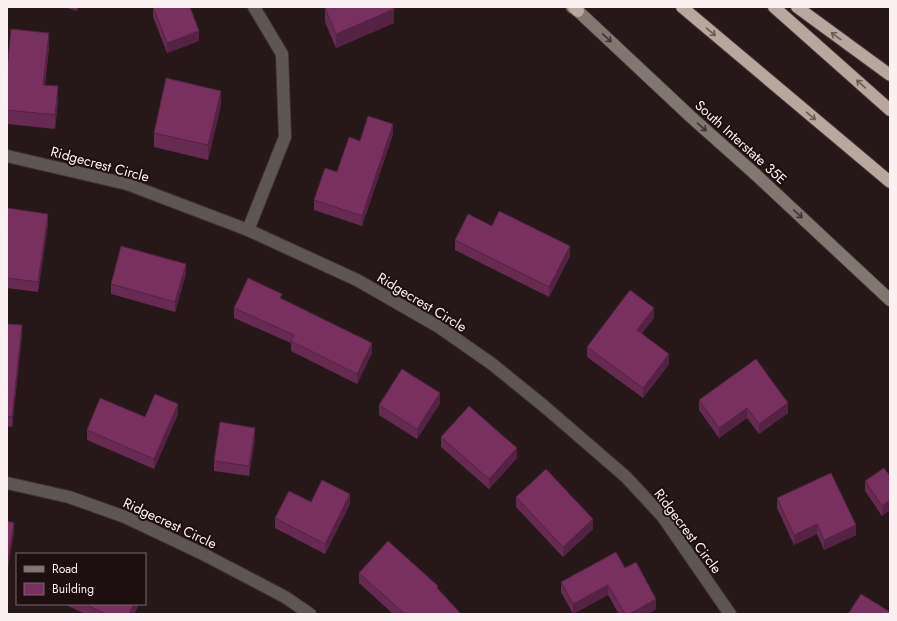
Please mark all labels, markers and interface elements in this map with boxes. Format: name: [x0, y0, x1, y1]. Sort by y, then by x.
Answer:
one-way arrow: [706, 28, 717, 37]
one-way arrow: [831, 32, 842, 40]
one-way arrow: [602, 33, 612, 43]
one-way arrow: [856, 80, 866, 89]
street label: South Interstate 35E: [691, 95, 791, 189]
one-way arrow: [806, 111, 816, 120]
one-way arrow: [697, 122, 707, 131]
street label: Ridgecrest Circle: [48, 141, 152, 187]
one-way arrow: [793, 209, 803, 219]
street label: Ridgecrest Circle: [373, 267, 471, 337]
street label: Ridgecrest Circle: [650, 485, 726, 577]
street label: Ridgecrest Circle: [120, 493, 220, 553]
legend: [16, 553, 146, 605]
text: Road: [52, 560, 78, 578]
text: Building: [52, 580, 94, 598]

